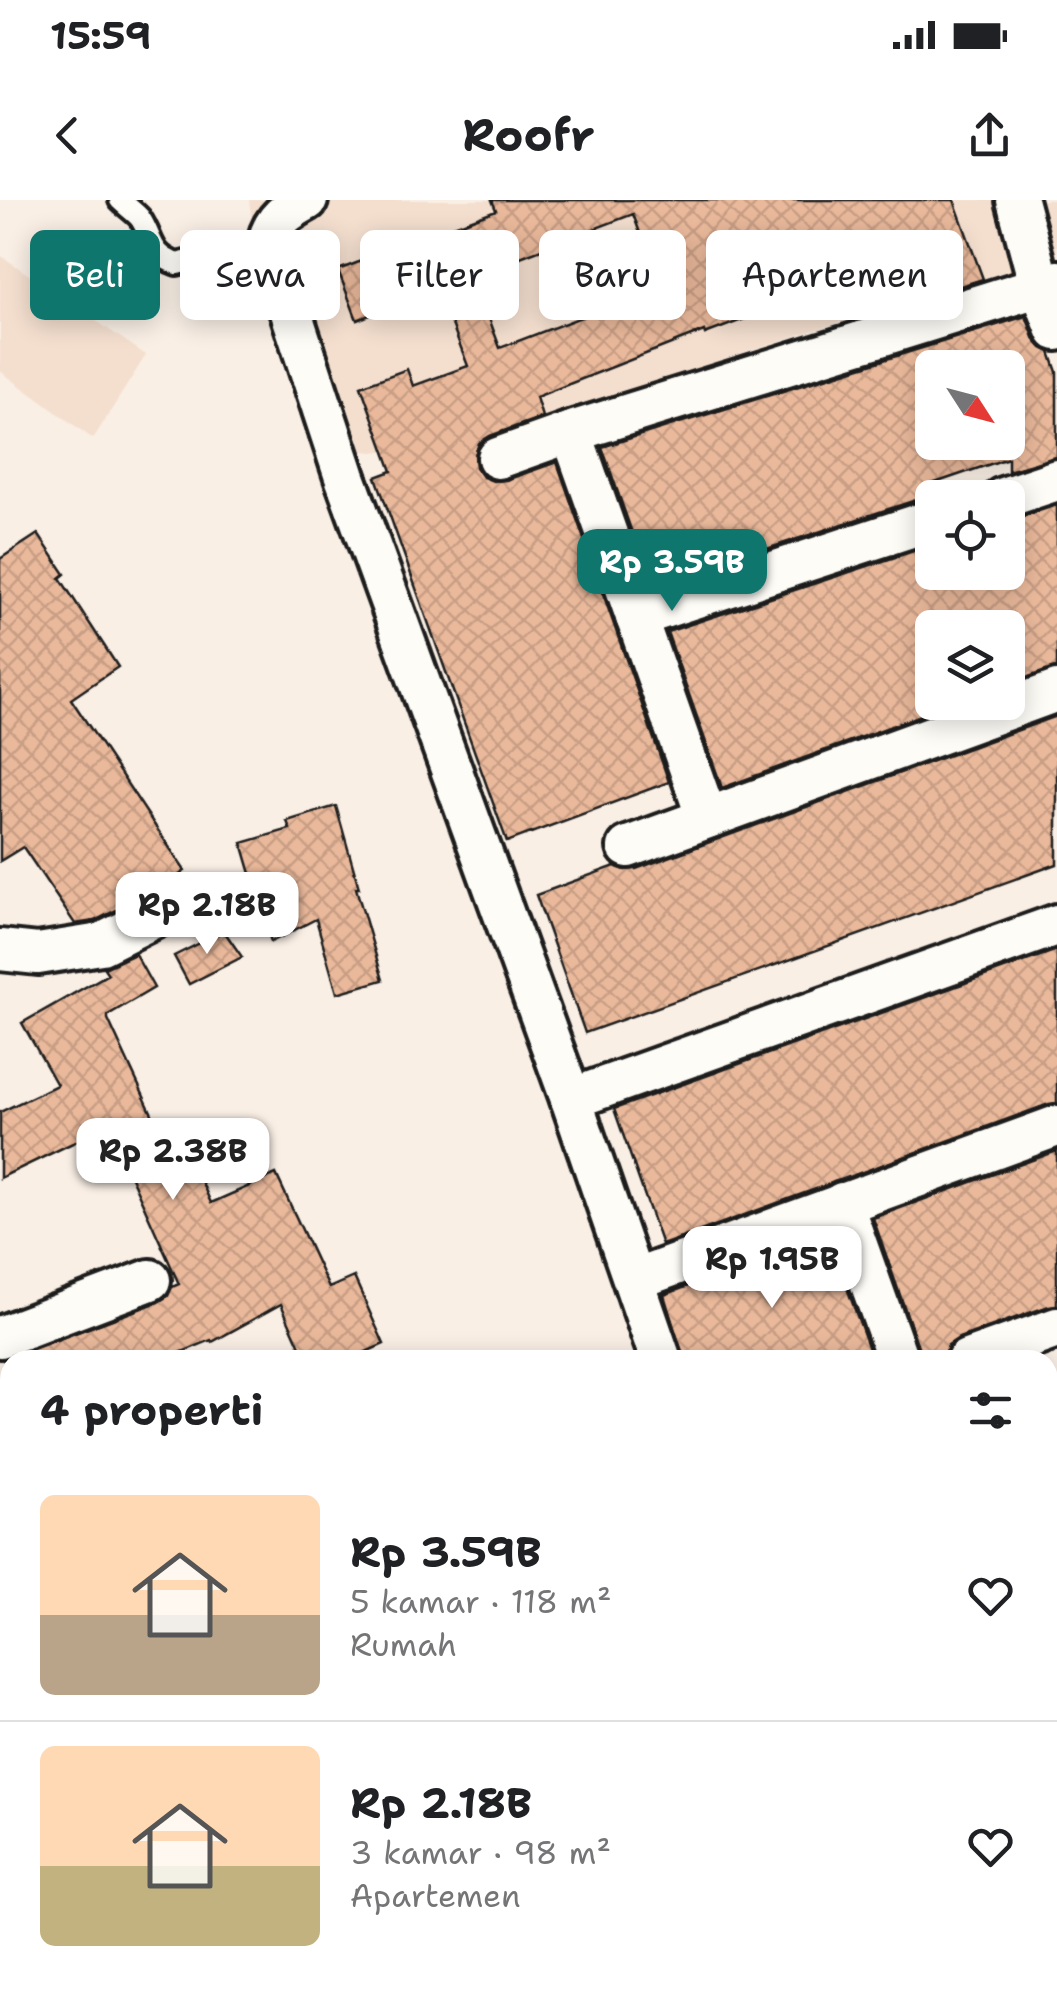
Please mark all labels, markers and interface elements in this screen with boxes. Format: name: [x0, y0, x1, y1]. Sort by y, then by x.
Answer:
text: 15:59: [50, 10, 151, 61]
text: Roofr: [462, 105, 595, 165]
icon: back: [40, 108, 95, 163]
icon: share: [962, 108, 1017, 163]
chip: Beli: [30, 230, 160, 320]
chip: Sewa: [180, 230, 340, 320]
chip: Filter: [360, 230, 519, 320]
chip: Baru: [539, 230, 686, 320]
chip: Apartemen: [706, 230, 963, 320]
north arrow: [915, 350, 1025, 460]
map controls: [915, 350, 1025, 720]
button: locate: [915, 480, 1025, 590]
pin: Rp 3.59B: [569, 529, 775, 614]
text: Rp 3.59B: [599, 540, 745, 583]
button: layers: [915, 610, 1025, 720]
pin: Rp 2.18B: [104, 872, 310, 957]
text: Rp 2.18B: [138, 883, 276, 926]
pin: Rp 2.38B: [70, 1118, 276, 1203]
text: Rp 2.38B: [98, 1129, 248, 1172]
pin: Rp 1.95B: [669, 1226, 875, 1311]
text: Rp 1.95B: [705, 1237, 839, 1280]
text: 4 properti: [40, 1382, 263, 1438]
icon: filters: [963, 1383, 1018, 1438]
text: Rp 3.59B: [350, 1524, 542, 1580]
icon: home: [120, 1535, 240, 1655]
icon: heart: [963, 1568, 1018, 1623]
text: 5 kamar · 118 m²: [350, 1580, 611, 1623]
text: Rumah: [350, 1623, 457, 1666]
text: Rp 2.18B: [350, 1775, 532, 1831]
icon: home: [120, 1786, 240, 1906]
icon: heart: [963, 1819, 1018, 1874]
text: 3 kamar · 98 m²: [350, 1831, 611, 1874]
text: Apartemen: [350, 1874, 521, 1917]

